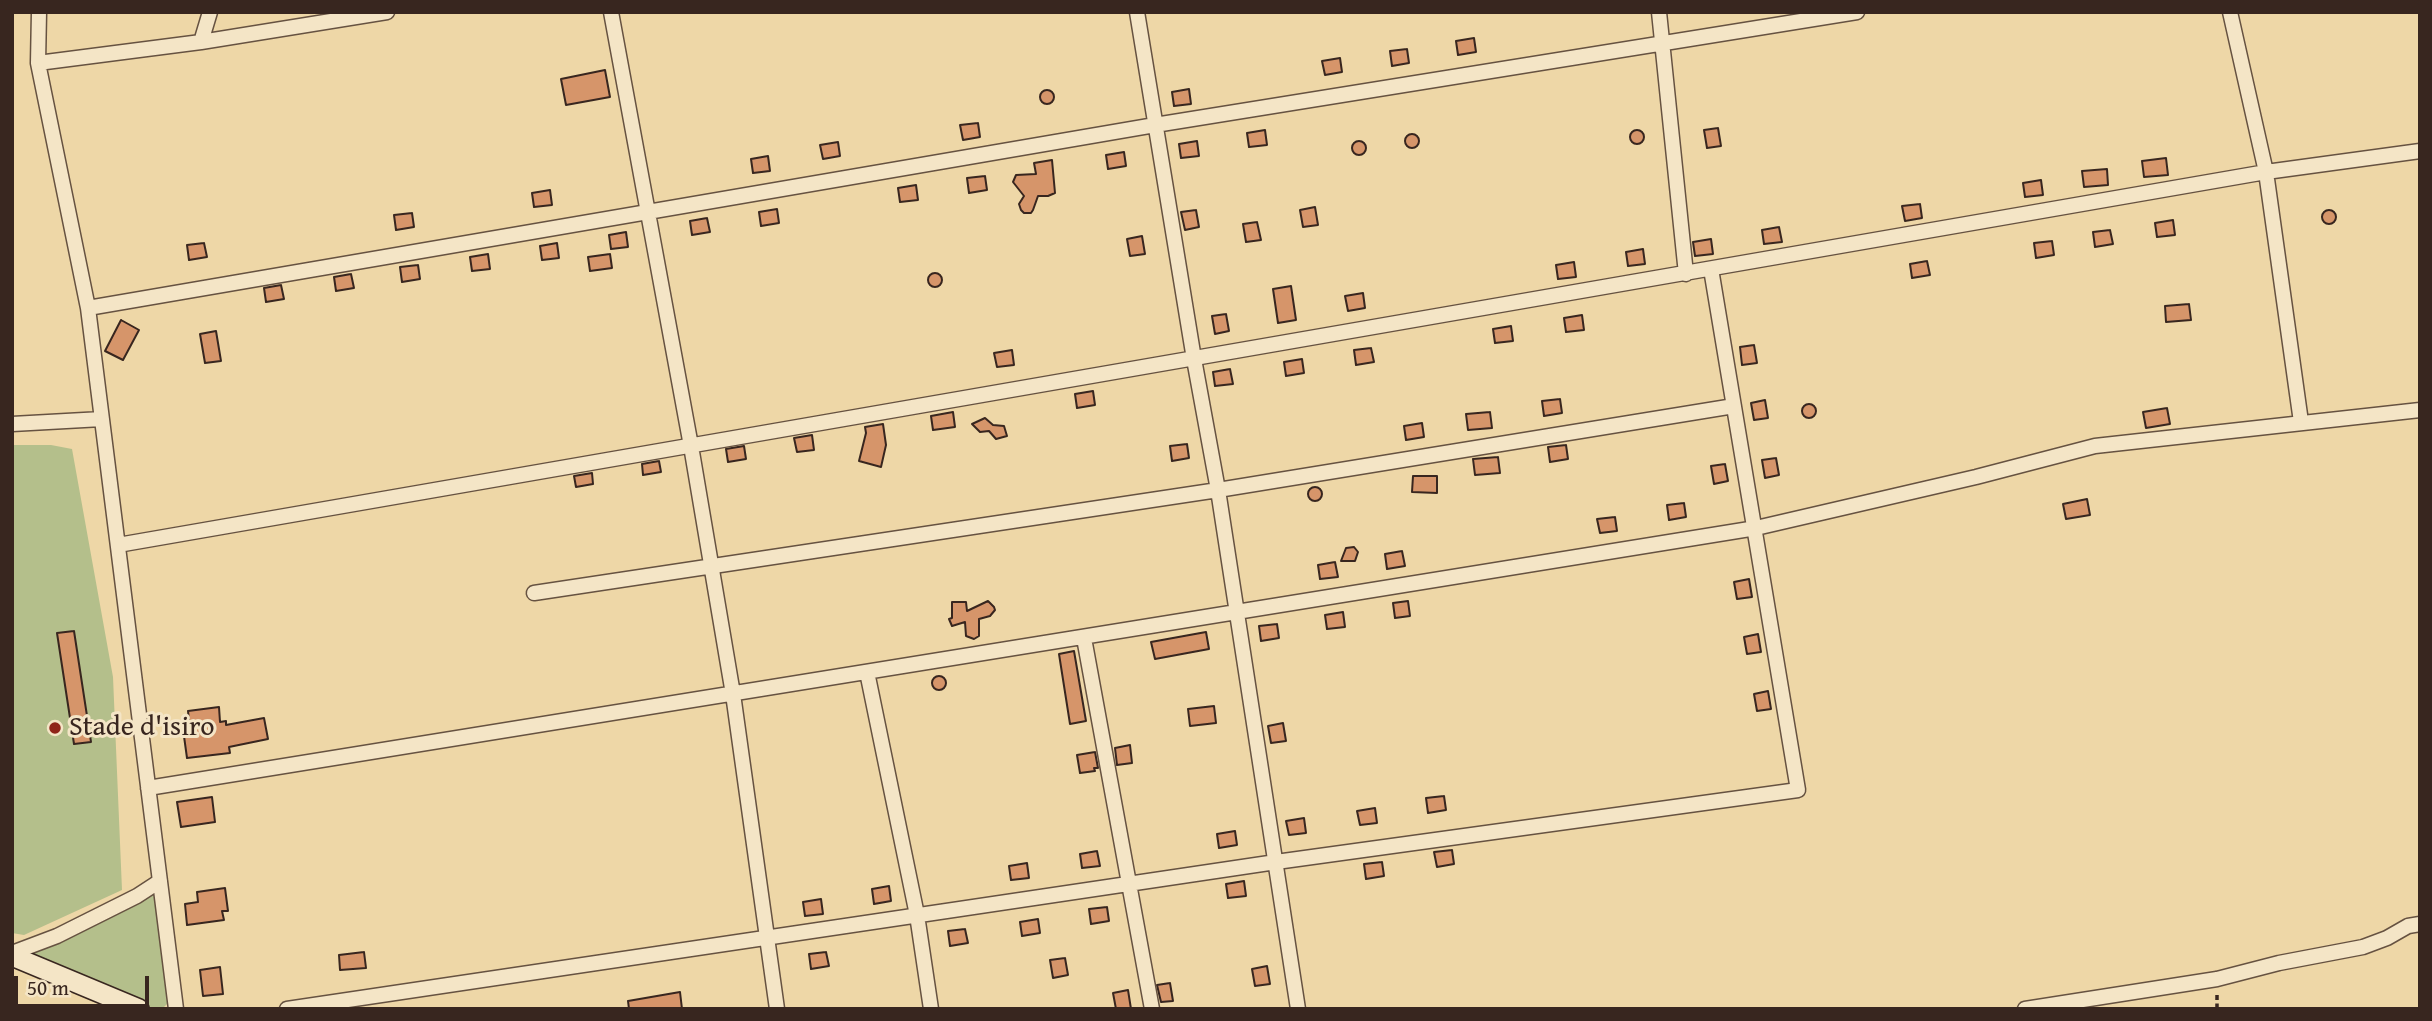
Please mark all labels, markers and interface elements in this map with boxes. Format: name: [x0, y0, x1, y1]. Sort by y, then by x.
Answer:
place label: Stade d'isiro: [69, 711, 214, 745]
marker: Stade d'isiro: [47, 720, 63, 736]
scale bar: [18, 962, 152, 1006]
text: 50 m: [27, 972, 69, 1003]

